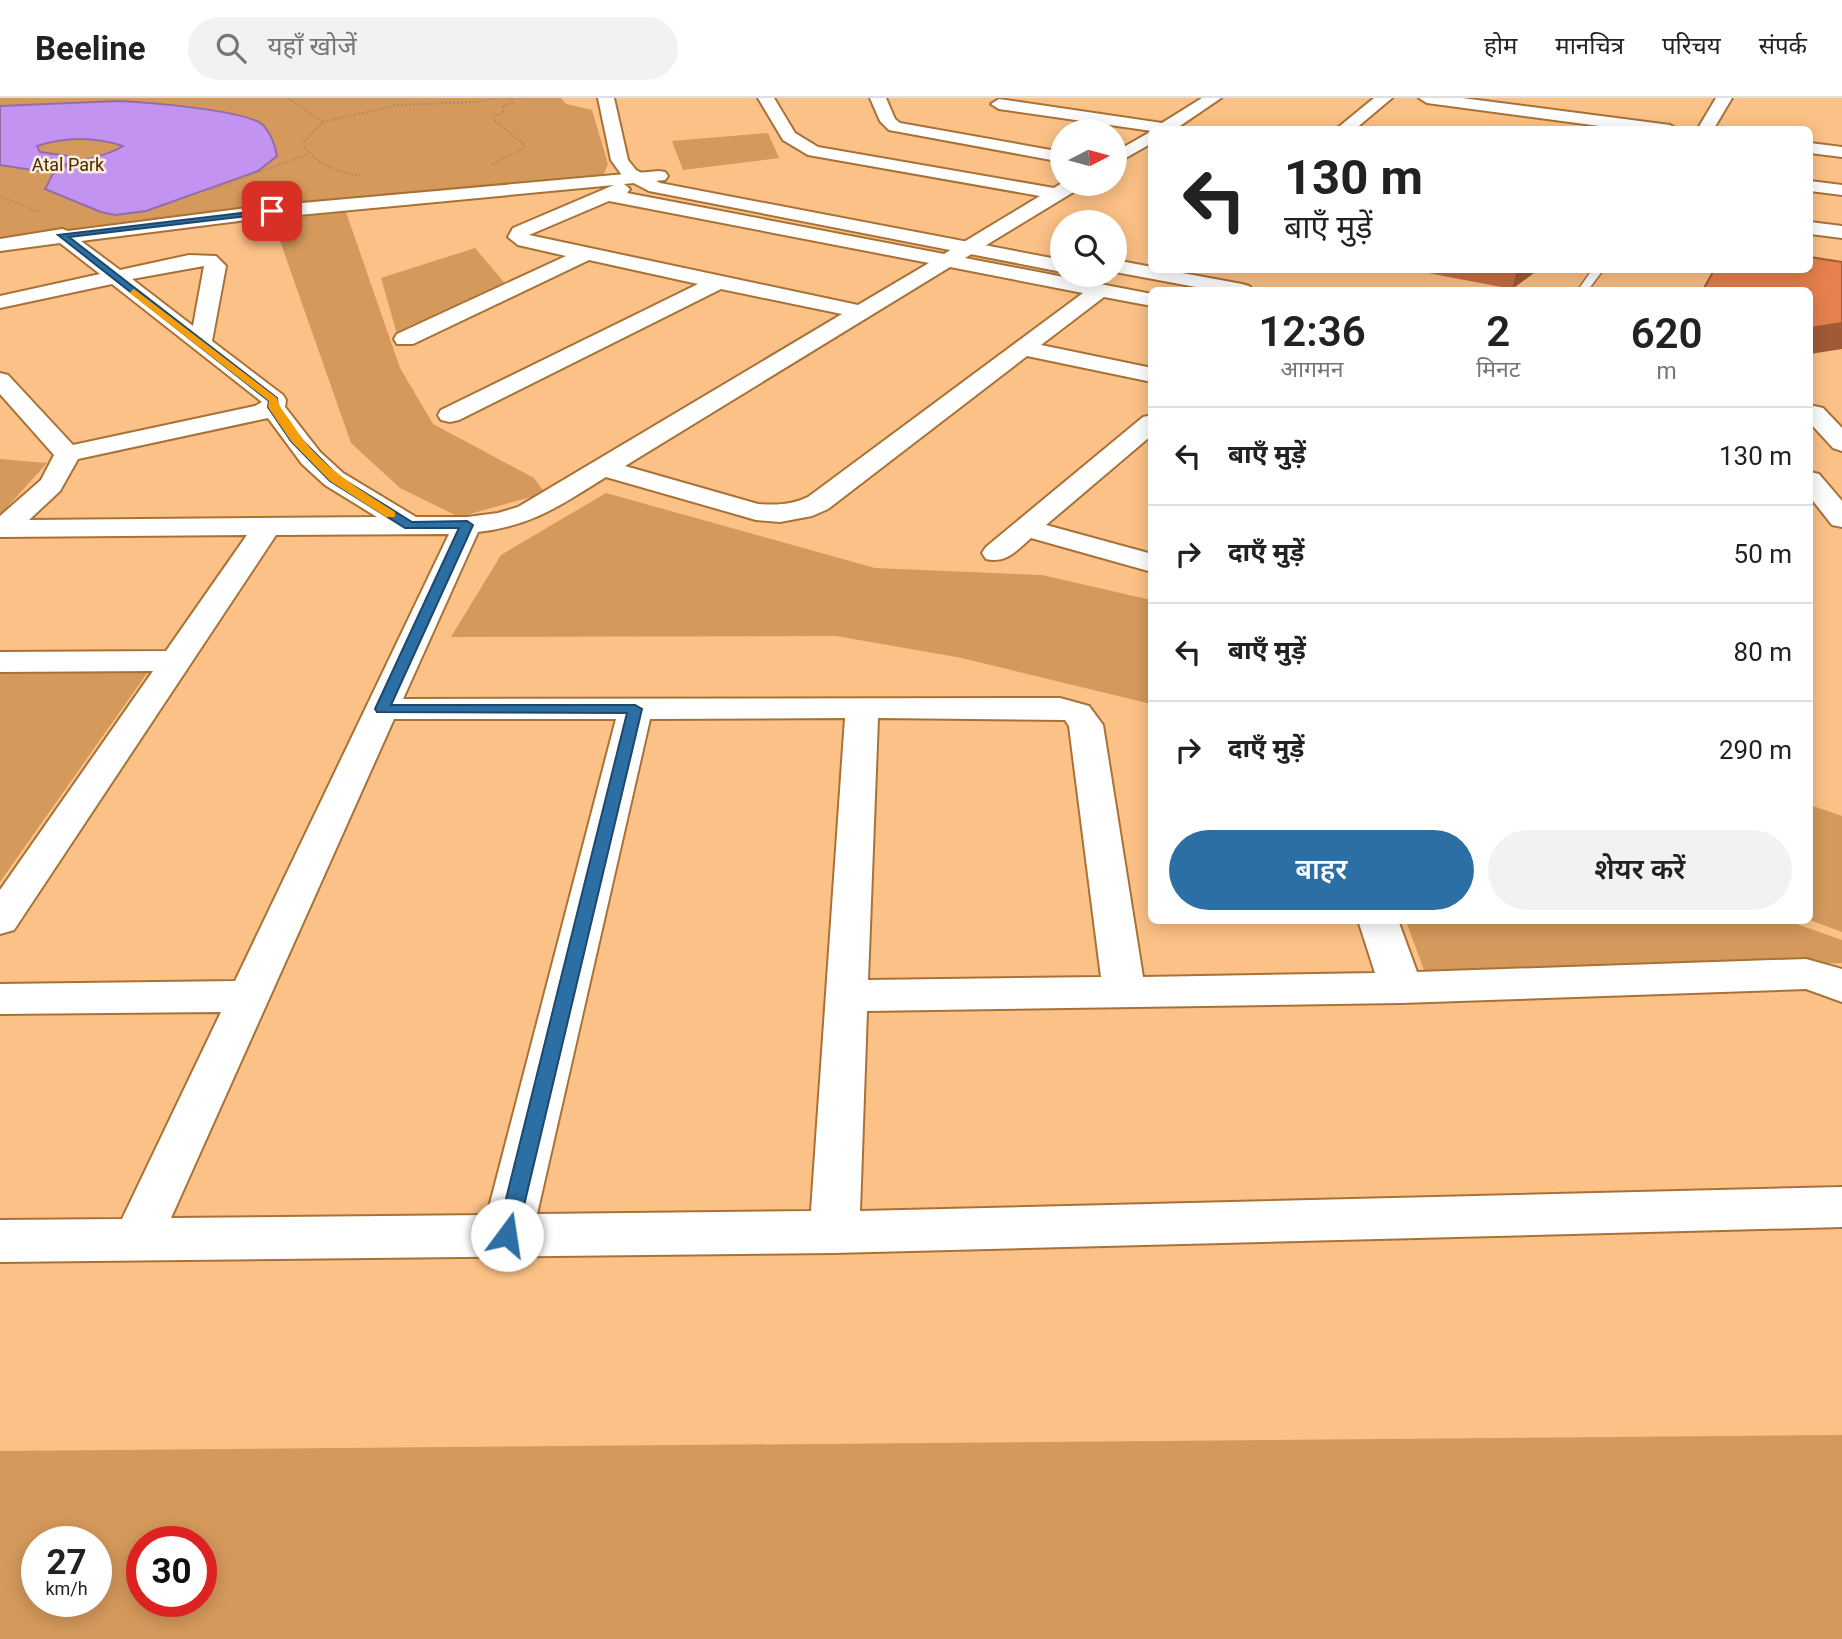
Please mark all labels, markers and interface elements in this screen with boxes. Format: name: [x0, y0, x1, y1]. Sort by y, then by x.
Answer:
search box: [188, 17, 678, 80]
text: Beeline: [35, 29, 146, 68]
icon: search: [212, 29, 250, 67]
text: यहाँ खोजें: [268, 31, 357, 61]
text: होम: [1484, 32, 1517, 60]
text: मानचित्र: [1555, 32, 1624, 60]
text: परिचय: [1662, 32, 1721, 60]
text: संपर्क: [1759, 32, 1807, 60]
north arrow: [1050, 119, 1127, 196]
map controls: [1050, 119, 1127, 287]
text: 130 m: [1284, 149, 1423, 206]
park label: Atal Park: [32, 154, 105, 175]
icon: left: [1169, 154, 1260, 245]
pin: [242, 181, 302, 241]
icon: arrive: [253, 192, 291, 230]
text: बाएँ मुड़ें: [1284, 208, 1372, 246]
button: search: [1050, 210, 1127, 287]
text: 12:36: [1258, 307, 1366, 356]
text: 2: [1486, 307, 1510, 356]
text: 620: [1631, 309, 1703, 358]
text: आगमन: [1281, 356, 1344, 383]
text: मिनट: [1476, 356, 1520, 383]
text: m: [1657, 358, 1677, 385]
icon: left: [1169, 437, 1207, 475]
text: बाएँ मुड़ें: [1228, 439, 1306, 469]
text: 130 m: [1719, 441, 1792, 471]
icon: right: [1169, 535, 1207, 573]
text: दाएँ मुड़ें: [1228, 537, 1304, 567]
text: 50 m: [1734, 539, 1792, 569]
icon: left: [1169, 633, 1207, 671]
text: बाएँ मुड़ें: [1228, 635, 1306, 665]
text: 80 m: [1734, 637, 1792, 667]
icon: right: [1169, 731, 1207, 769]
text: दाएँ मुड़ें: [1228, 733, 1304, 763]
text: 290 m: [1719, 735, 1792, 765]
button: बाहर: [1169, 830, 1474, 910]
button: शेयर करें: [1488, 830, 1792, 910]
position arrow: [470, 1198, 544, 1272]
speed limit sign: 30: [126, 1526, 217, 1617]
text: 27: [46, 1542, 87, 1583]
text: km/h: [45, 1578, 88, 1599]

